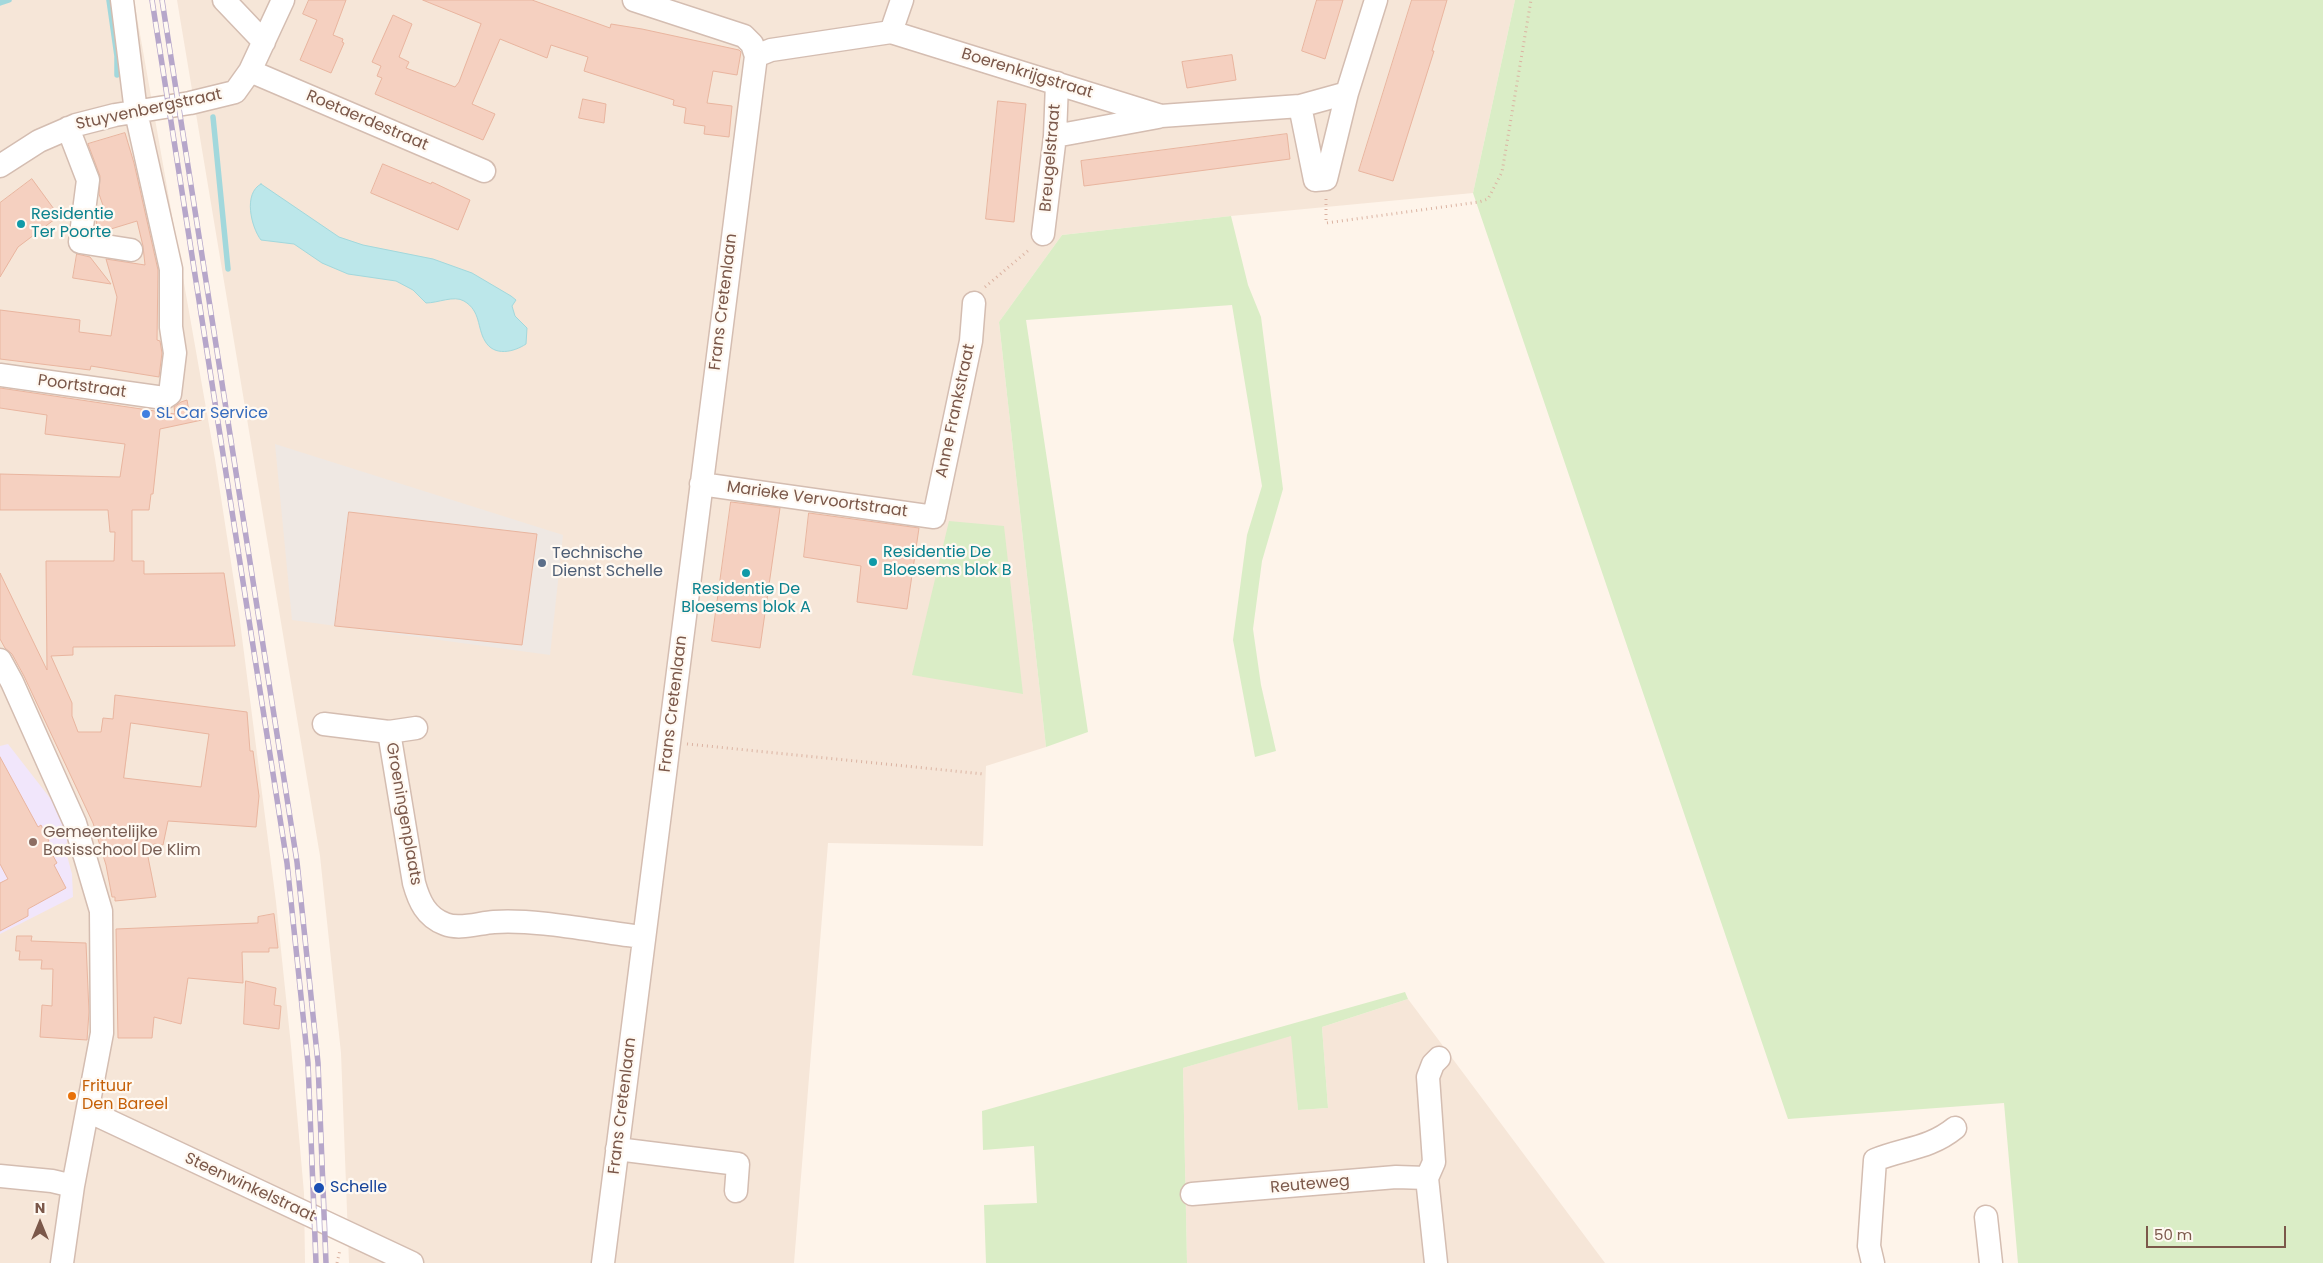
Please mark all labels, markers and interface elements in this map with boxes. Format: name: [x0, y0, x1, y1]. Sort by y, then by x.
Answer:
street label: Boerenkrijgstraat: [959, 45, 1095, 103]
street label: Stuyvenbergstraat: [74, 85, 224, 135]
street label: Roetaerdestraat: [303, 87, 431, 155]
street label: Breugelstraat: [1037, 103, 1065, 213]
place label: Residentie Ter Poorte: [31, 205, 114, 243]
marker: Residentie Ter Poorte: [15, 218, 27, 230]
street label: Frans Cretenlaan: [706, 232, 742, 372]
street label: Anne Frankstraat: [932, 342, 980, 480]
street label: Poortstraat: [37, 371, 127, 403]
place label: SL Car Service: [156, 404, 268, 424]
marker: SL Car Service: [140, 408, 152, 420]
street label: Marieke Vervoortstraat: [725, 478, 909, 522]
place label: Residentie De Bloesems blok B: [883, 543, 1012, 581]
place label: Technische Dienst Schelle: [552, 544, 663, 582]
marker: Residentie De Bloesems blok B: [867, 556, 879, 568]
marker: Technische Dienst Schelle: [536, 557, 548, 569]
marker: Residentie De Bloesems blok A: [740, 567, 752, 579]
place label: Residentie De Bloesems blok A: [681, 580, 811, 618]
street label: Frans Cretenlaan: [656, 634, 692, 774]
street label: Groeningenplaats: [381, 741, 425, 887]
place label: Gemeentelijke Basisschool De Klim: [43, 823, 201, 861]
marker: Gemeentelijke Basisschool De Klim: [27, 836, 39, 848]
street label: Frans Cretenlaan: [605, 1036, 641, 1176]
place label: Frituur Den Bareel: [82, 1077, 168, 1115]
marker: Frituur Den Bareel: [66, 1090, 78, 1102]
street label: Steenwinkelstraat: [181, 1149, 319, 1227]
street label: Reuteweg: [1270, 1172, 1350, 1198]
place label: Schelle: [330, 1178, 387, 1198]
marker: Schelle: [312, 1181, 326, 1195]
north arrow: [15, 1198, 65, 1248]
text: N: [35, 1198, 45, 1218]
scale bar: [2148, 1216, 2288, 1248]
text: 50 m: [2154, 1224, 2192, 1245]

